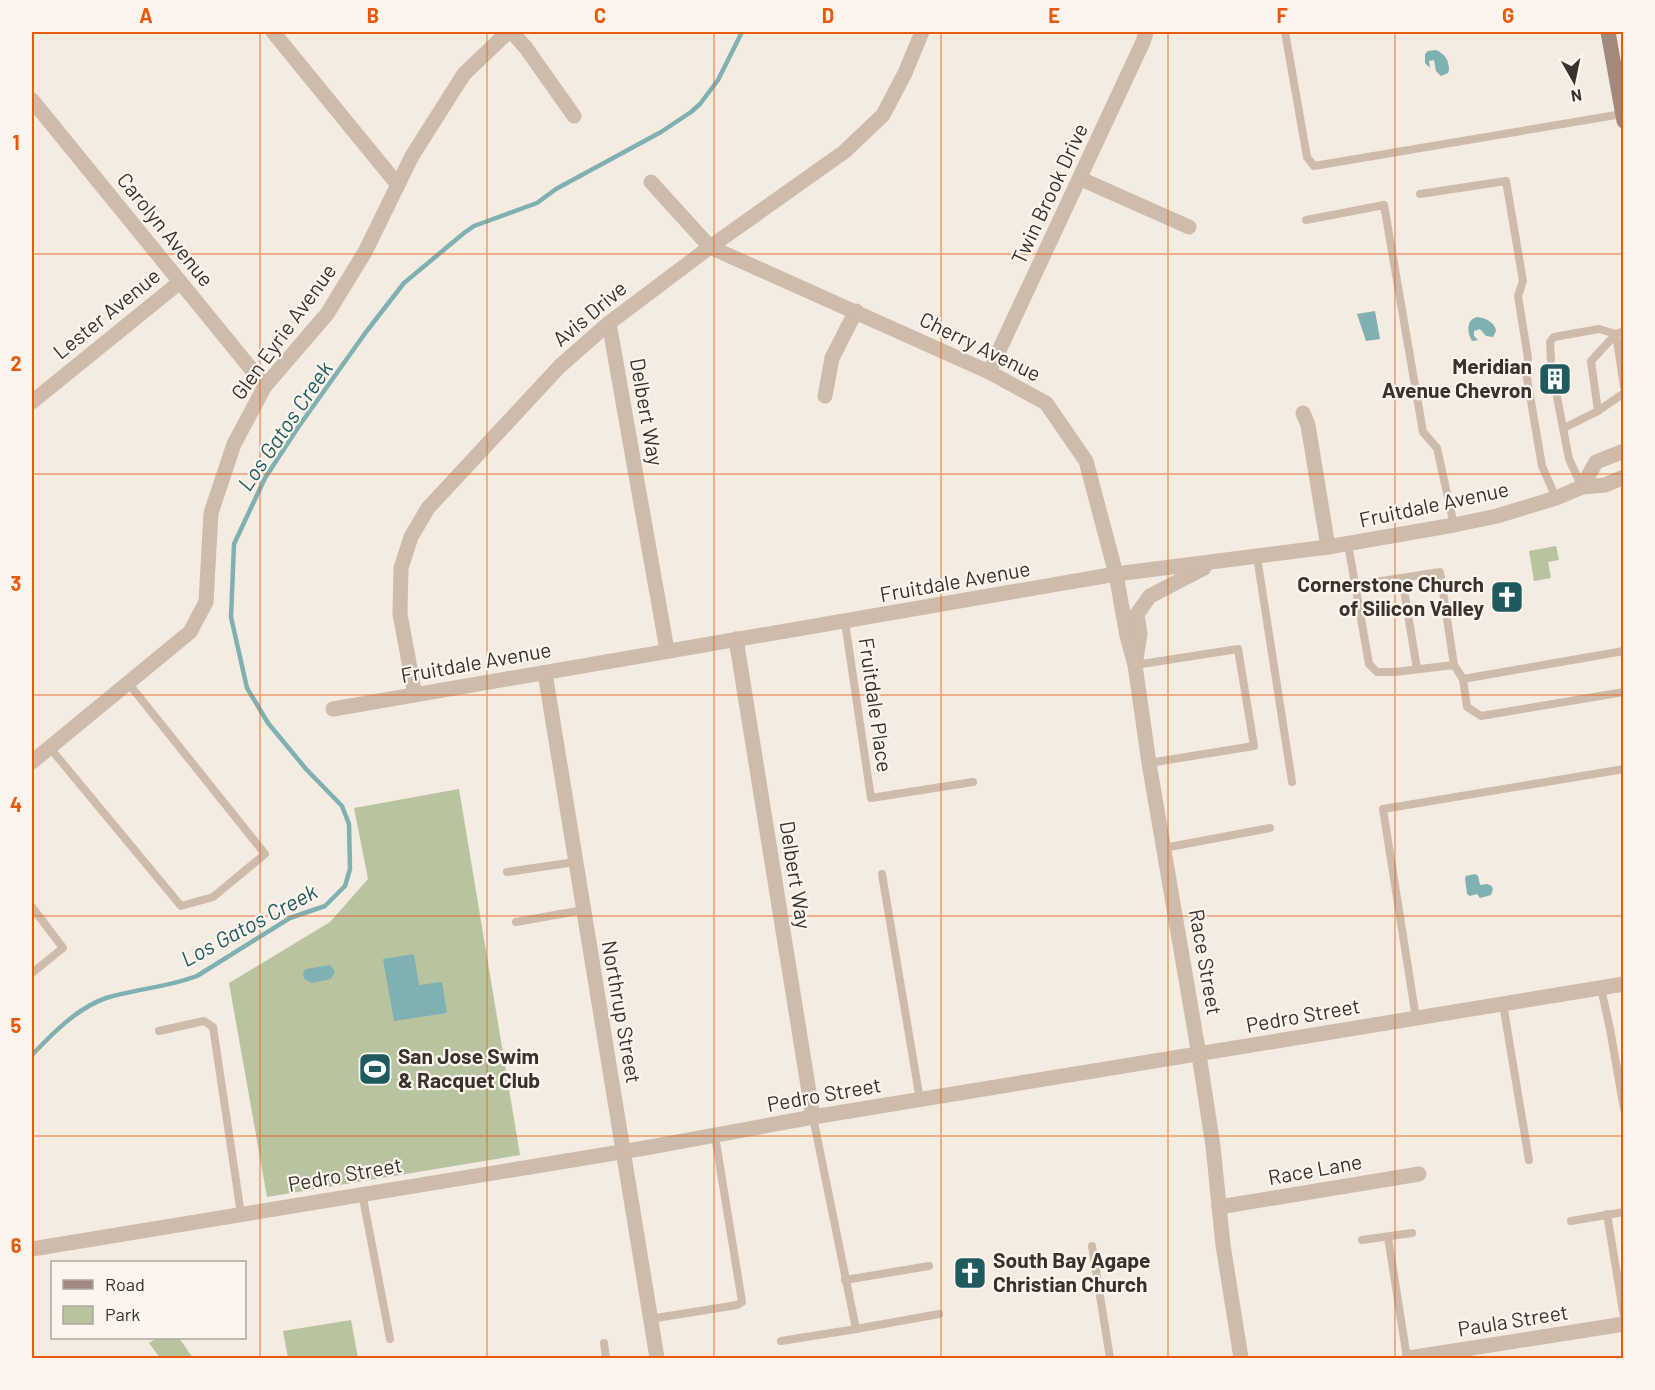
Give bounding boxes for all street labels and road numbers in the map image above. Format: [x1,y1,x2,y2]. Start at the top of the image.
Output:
street label: Twin Brook Drive [1005,119,1092,268]
street label: Carolyn Avenue [113,167,220,291]
street label: Glen Eyrie Avenue [225,258,340,404]
street label: Lester Avenue [48,262,164,363]
street label: Avis Drive [547,275,631,351]
street label: Cherry Avenue [916,306,1045,386]
street label: Delbert Way [626,356,669,468]
street label: Fruitdale Avenue [1357,475,1511,532]
street label: Fruitdale Avenue [878,555,1032,606]
street label: Fruitdale Avenue [399,636,553,687]
street label: Fruitdale Place [855,636,898,774]
street label: Delbert Way [776,819,817,931]
street label: Race Street [1185,907,1228,1017]
street label: Northrup Street [598,938,647,1085]
street label: Pedro Street [1244,992,1362,1037]
street label: Pedro Street [765,1071,883,1116]
street label: Race Lane [1266,1148,1364,1189]
street label: Pedro Street [286,1151,404,1196]
street label: Paula Street [1456,1298,1570,1341]

